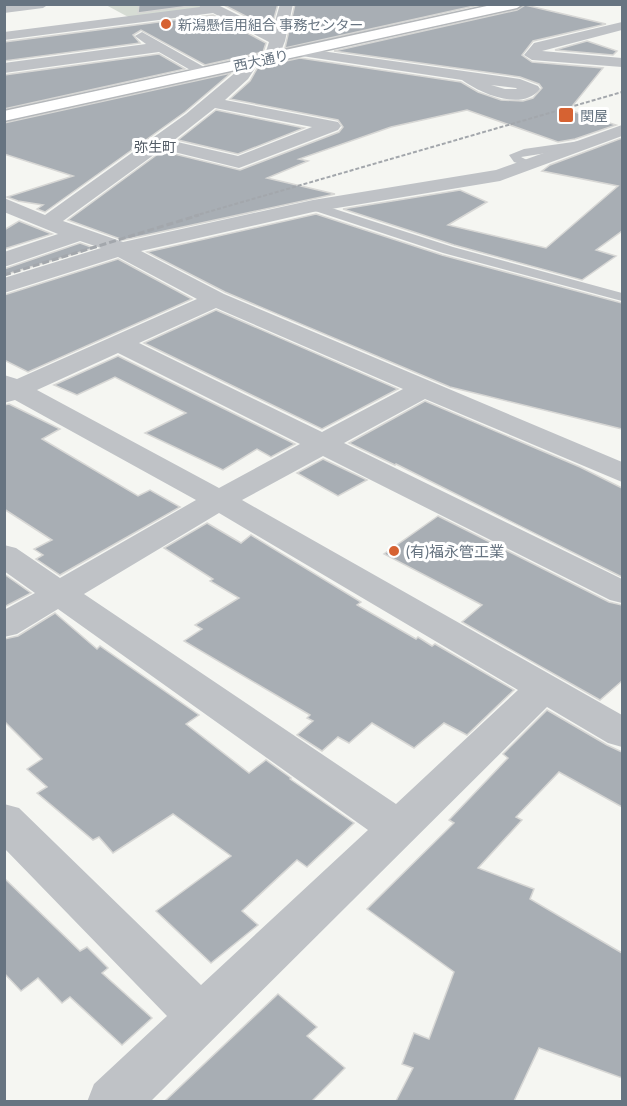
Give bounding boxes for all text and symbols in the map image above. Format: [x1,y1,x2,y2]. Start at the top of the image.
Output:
place label: 新潟懸信用組合 事務センター [178,16,364,33]
marker: 新潟懸信用組合 事務センター [159,17,173,31]
street label: 西大通り [232,46,290,74]
marker: 関屋 [557,106,575,124]
place label: 関屋 [580,107,608,124]
district label: 弥生町 [134,138,176,155]
place label: (有)福永管工業 [406,542,504,560]
marker: (有)福永管工業 [387,544,401,558]

